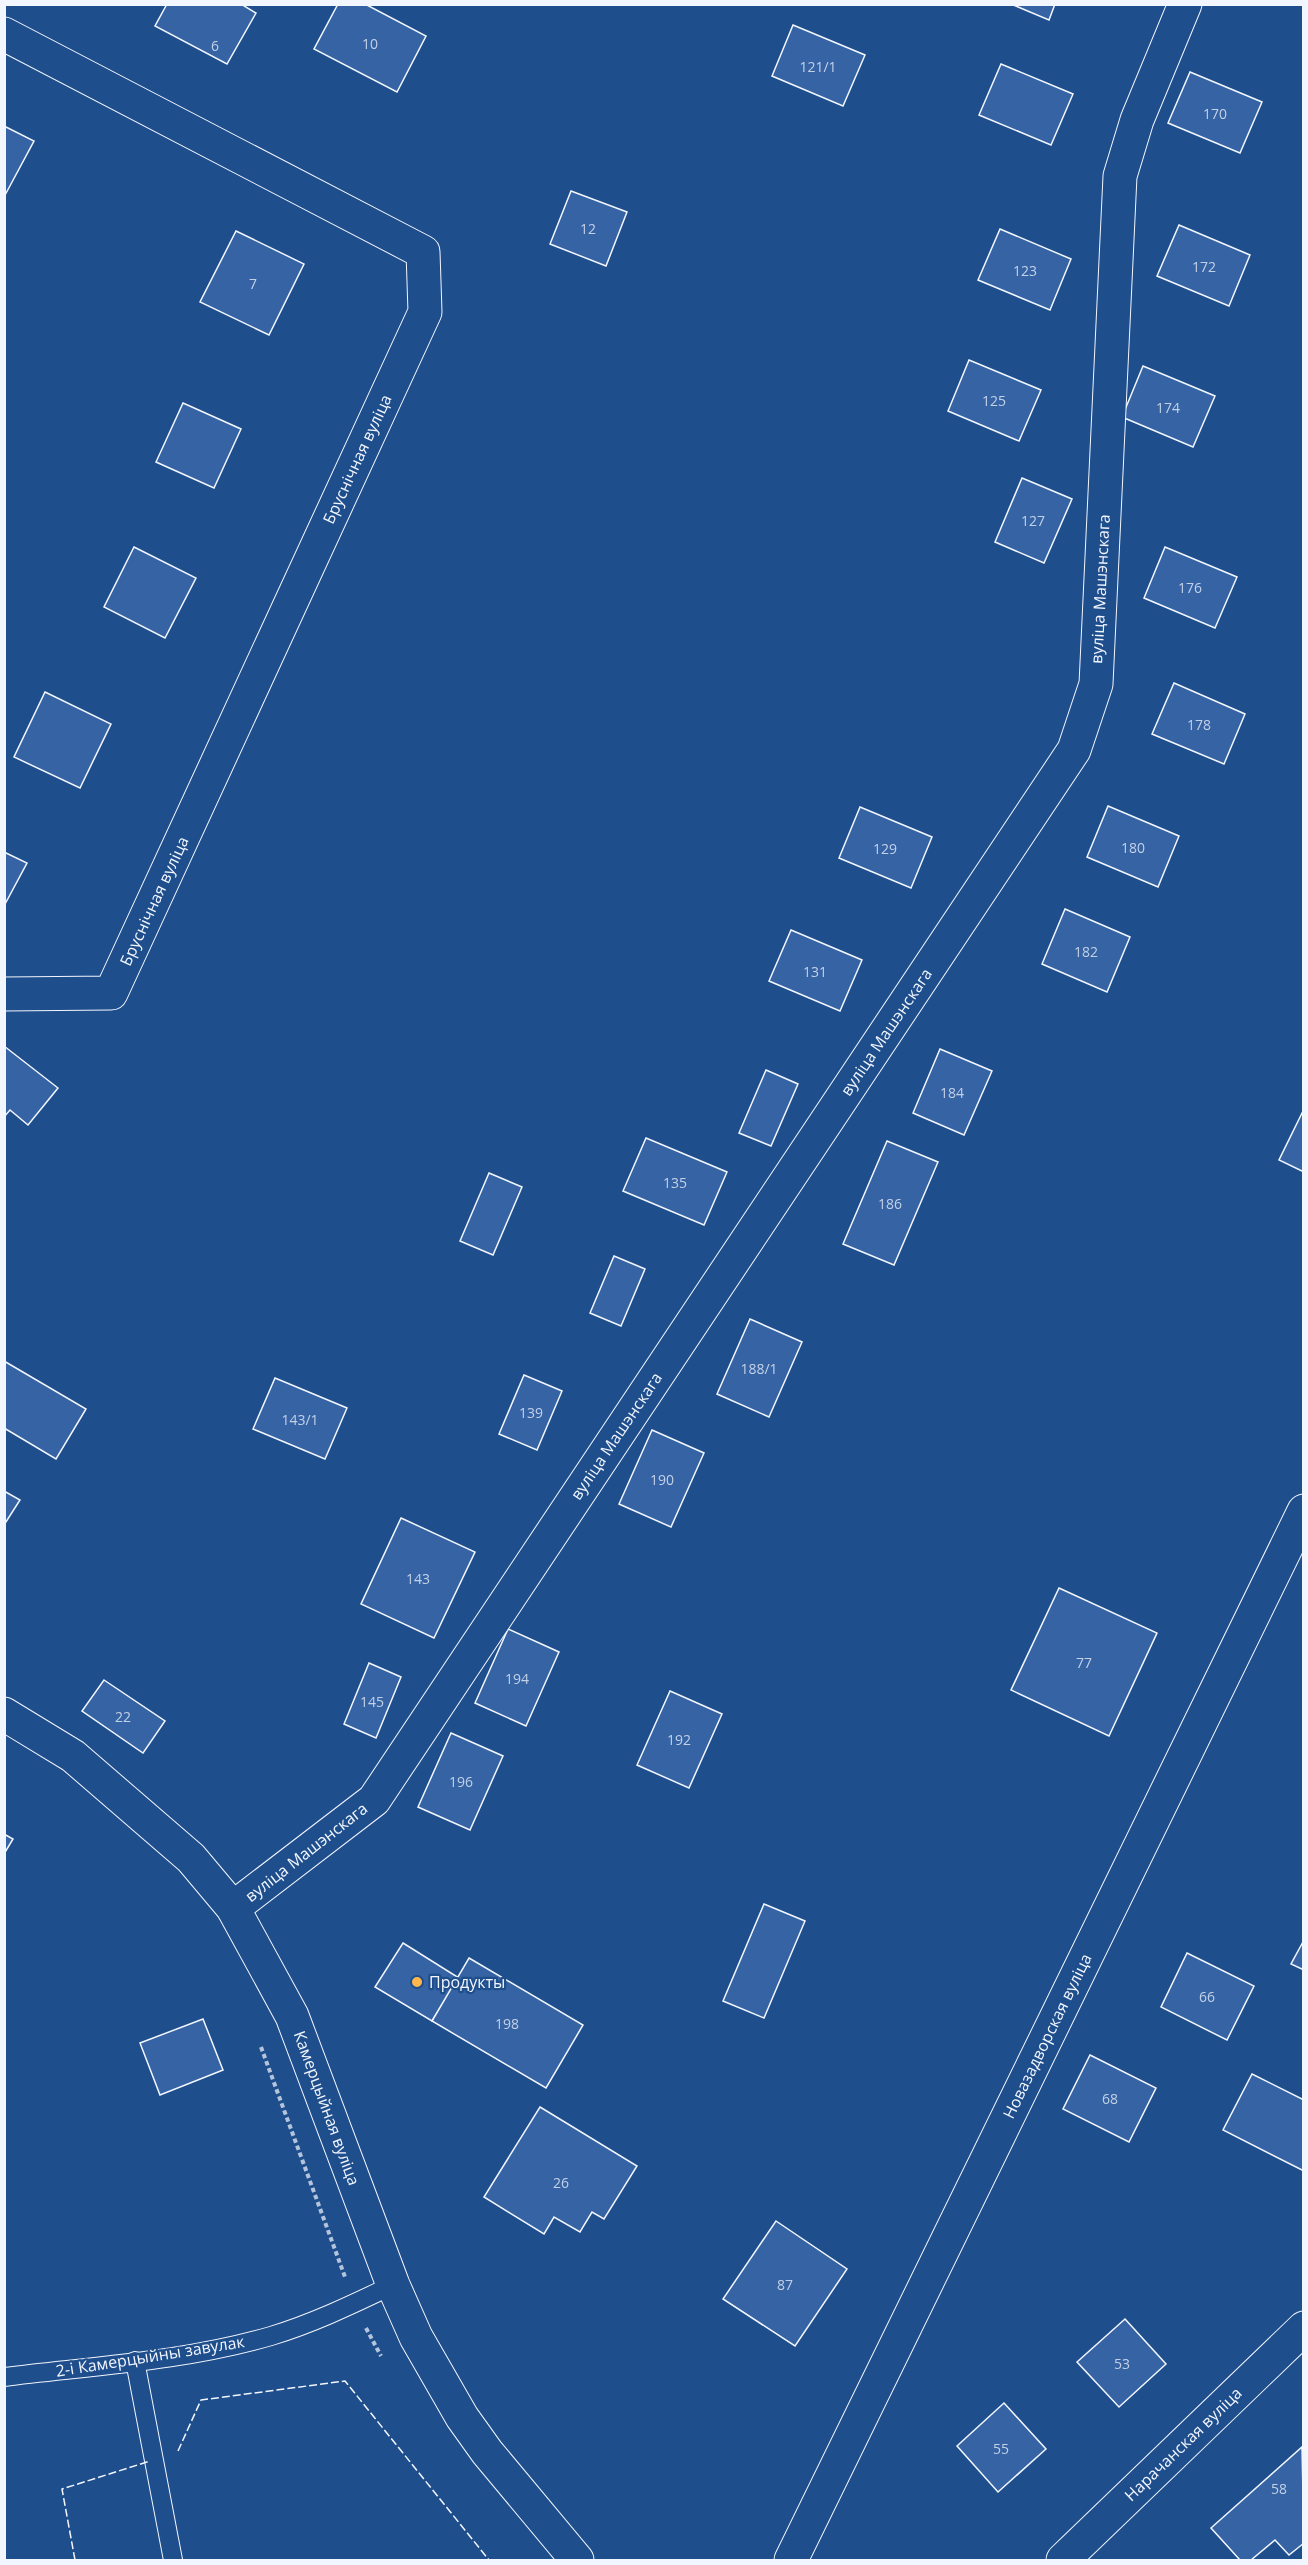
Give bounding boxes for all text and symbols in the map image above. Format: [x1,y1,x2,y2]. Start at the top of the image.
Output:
house number: 10 [362,34,378,53]
house number: 6 [211,36,219,55]
house number: 121/1 [799,57,837,76]
house number: 170 [1203,104,1227,123]
house number: 12 [580,219,596,238]
house number: 172 [1192,257,1216,276]
house number: 123 [1013,261,1037,280]
house number: 7 [249,274,257,293]
street label: Бруснічная вуліца [317,391,397,527]
house number: 125 [982,391,1006,410]
house number: 174 [1156,398,1180,417]
house number: 127 [1021,511,1045,530]
street label: вуліца Машэнскага [1085,514,1115,664]
house number: 176 [1178,578,1202,597]
house number: 178 [1187,715,1211,734]
street label: Бруснічная вуліца [114,833,194,969]
house number: 180 [1121,838,1145,857]
house number: 129 [873,839,897,858]
house number: 182 [1074,942,1098,961]
house number: 131 [803,962,827,981]
street label: вуліца Машэнскага [835,964,937,1100]
house number: 184 [940,1083,964,1102]
house number: 135 [663,1173,687,1192]
house number: 186 [878,1194,902,1213]
house number: 188/1 [740,1359,778,1378]
street label: вуліца Машэнскага [565,1368,667,1504]
house number: 139 [519,1403,543,1422]
house number: 143/1 [281,1410,319,1429]
house number: 190 [650,1470,674,1489]
house number: 143 [406,1569,430,1588]
house number: 77 [1076,1653,1092,1672]
house number: 194 [505,1669,529,1688]
house number: 145 [360,1692,384,1711]
house number: 22 [115,1707,131,1726]
house number: 192 [667,1730,691,1749]
house number: 196 [449,1772,473,1791]
street label: вуліца Машэнскага [240,1797,372,1907]
street label: Новазадворская вуліца [997,1950,1097,2122]
place label: Продукты [429,1971,505,1993]
marker: Продукты [410,1975,424,1989]
house number: 66 [1199,1987,1215,2006]
house number: 198 [495,2014,519,2033]
street label: Камерцыйная вуліца [289,2028,365,2188]
house number: 68 [1102,2089,1118,2108]
house number: 26 [553,2173,569,2192]
house number: 87 [777,2275,793,2294]
street label: 2-і Камерцыйны завулак [54,2330,247,2382]
house number: 53 [1114,2354,1130,2373]
street label: Нарачанская вуліца [1120,2382,1246,2506]
house number: 55 [993,2439,1009,2458]
house number: 58 [1271,2479,1287,2498]

